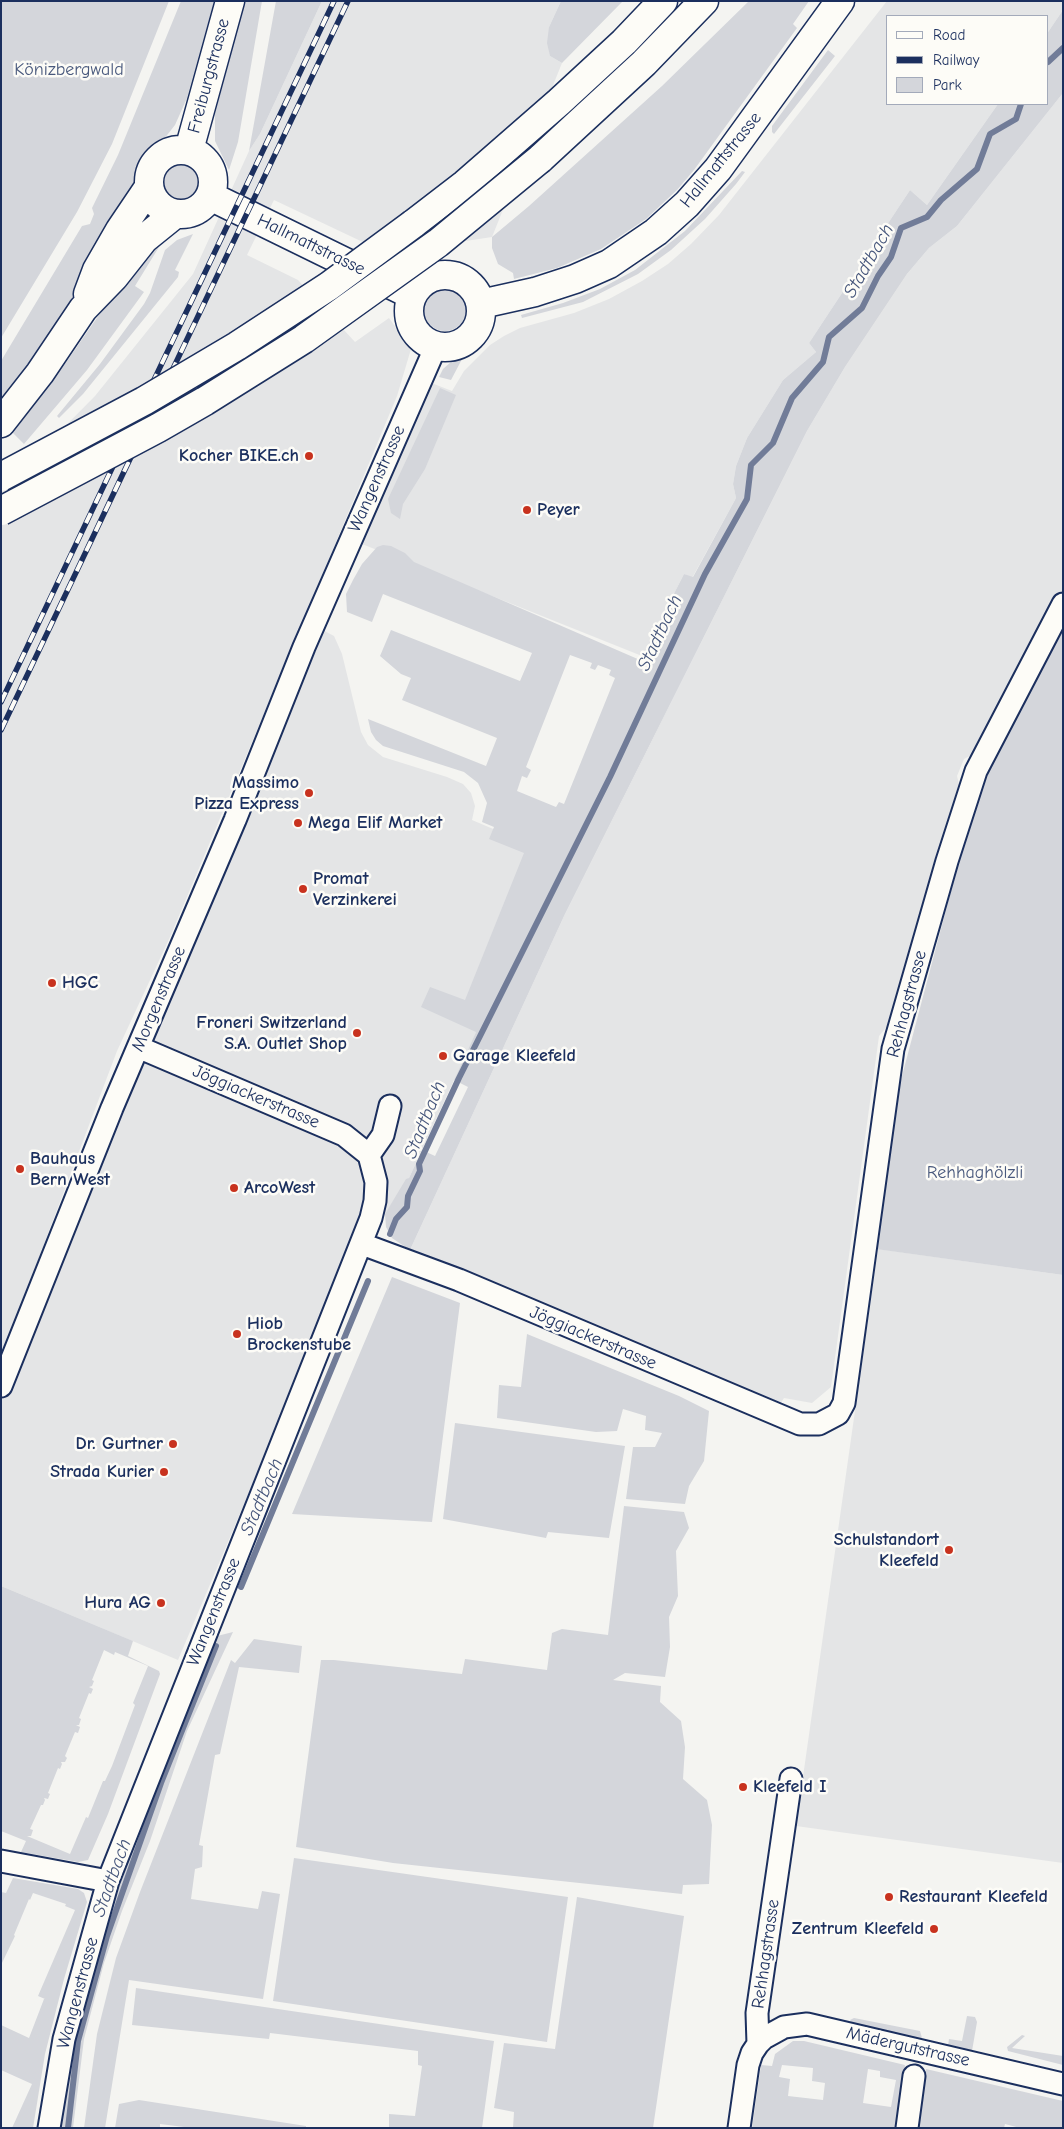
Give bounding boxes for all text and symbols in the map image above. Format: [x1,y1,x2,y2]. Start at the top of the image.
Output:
legend [886,15,1049,105]
street label: Freiburgstrasse [183,16,235,136]
text: Road [933,26,965,44]
text: Railway [933,51,979,69]
park label: Könizbergwald [14,59,124,81]
text: Park [933,76,962,94]
street label: Hallmattstrasse [676,108,766,212]
street label: Hallmattstrasse [254,210,368,280]
water label: Stadtbach [839,220,899,302]
street label: Wangenstrasse [344,422,410,536]
place label: Kocher BIKE.ch [179,445,299,467]
marker: Kocher BIKE.ch [303,450,315,462]
place label: Peyer [537,499,580,521]
marker: Peyer [521,504,533,516]
water label: Stadtbach [632,591,688,675]
place label: Massimo Pizza Express [194,772,299,814]
marker: Massimo Pizza Express [303,787,315,799]
place label: Mega Elif Market [308,812,442,834]
marker: Mega Elif Market [292,817,304,829]
place label: Promat Verzinkerei [313,868,397,911]
marker: Promat Verzinkerei [297,883,309,895]
street label: Morgenstrasse [127,943,191,1055]
street label: Rehhagstrasse [882,948,932,1060]
place label: HGC [62,972,98,994]
marker: HGC [46,977,58,989]
place label: Froneri Switzerland S.A. Outlet Shop [196,1012,347,1054]
marker: Froneri Switzerland S.A. Outlet Shop [351,1027,363,1039]
place label: Garage Kleefeld [453,1045,576,1067]
marker: Garage Kleefeld [437,1050,449,1062]
street label: Jöggiackerstrasse [189,1060,323,1134]
water label: Stadtbach [399,1078,451,1162]
place label: Bauhaus Bern West [30,1148,110,1190]
park label: Rehhaghölzli [927,1162,1023,1184]
marker: Bauhaus Bern West [14,1163,26,1175]
place label: ArcoWest [244,1177,315,1199]
marker: ArcoWest [228,1182,240,1194]
street label: Jöggiackerstrasse [526,1301,660,1375]
place label: Hiob Brockenstube [247,1313,351,1356]
marker: Hiob Brockenstube [231,1328,243,1340]
place label: Dr. Gurtner [76,1433,163,1455]
marker: Dr. Gurtner [167,1438,179,1450]
water label: Stadtbach [236,1455,288,1539]
place label: Strada Kurier [50,1461,154,1483]
marker: Strada Kurier [158,1466,170,1478]
place label: Schulstandort Kleefeld [834,1529,939,1572]
marker: Schulstandort Kleefeld [943,1544,955,1556]
street label: Wangenstrasse [182,1555,246,1669]
place label: Hura AG [84,1592,151,1614]
marker: Hura AG [155,1597,167,1609]
place label: Kleefeld I [753,1776,827,1798]
marker: Kleefeld I [737,1781,749,1793]
water label: Stadtbach [87,1836,137,1920]
place label: Restaurant Kleefeld [899,1886,1048,1908]
marker: Restaurant Kleefeld [883,1891,895,1903]
street label: Rehhagstrasse [748,1898,784,2010]
place label: Zentrum Kleefeld [792,1918,924,1940]
marker: Zentrum Kleefeld [928,1923,940,1935]
street label: Wangenstrasse [53,1935,103,2051]
street label: Mädergutstrasse [844,2022,972,2072]

